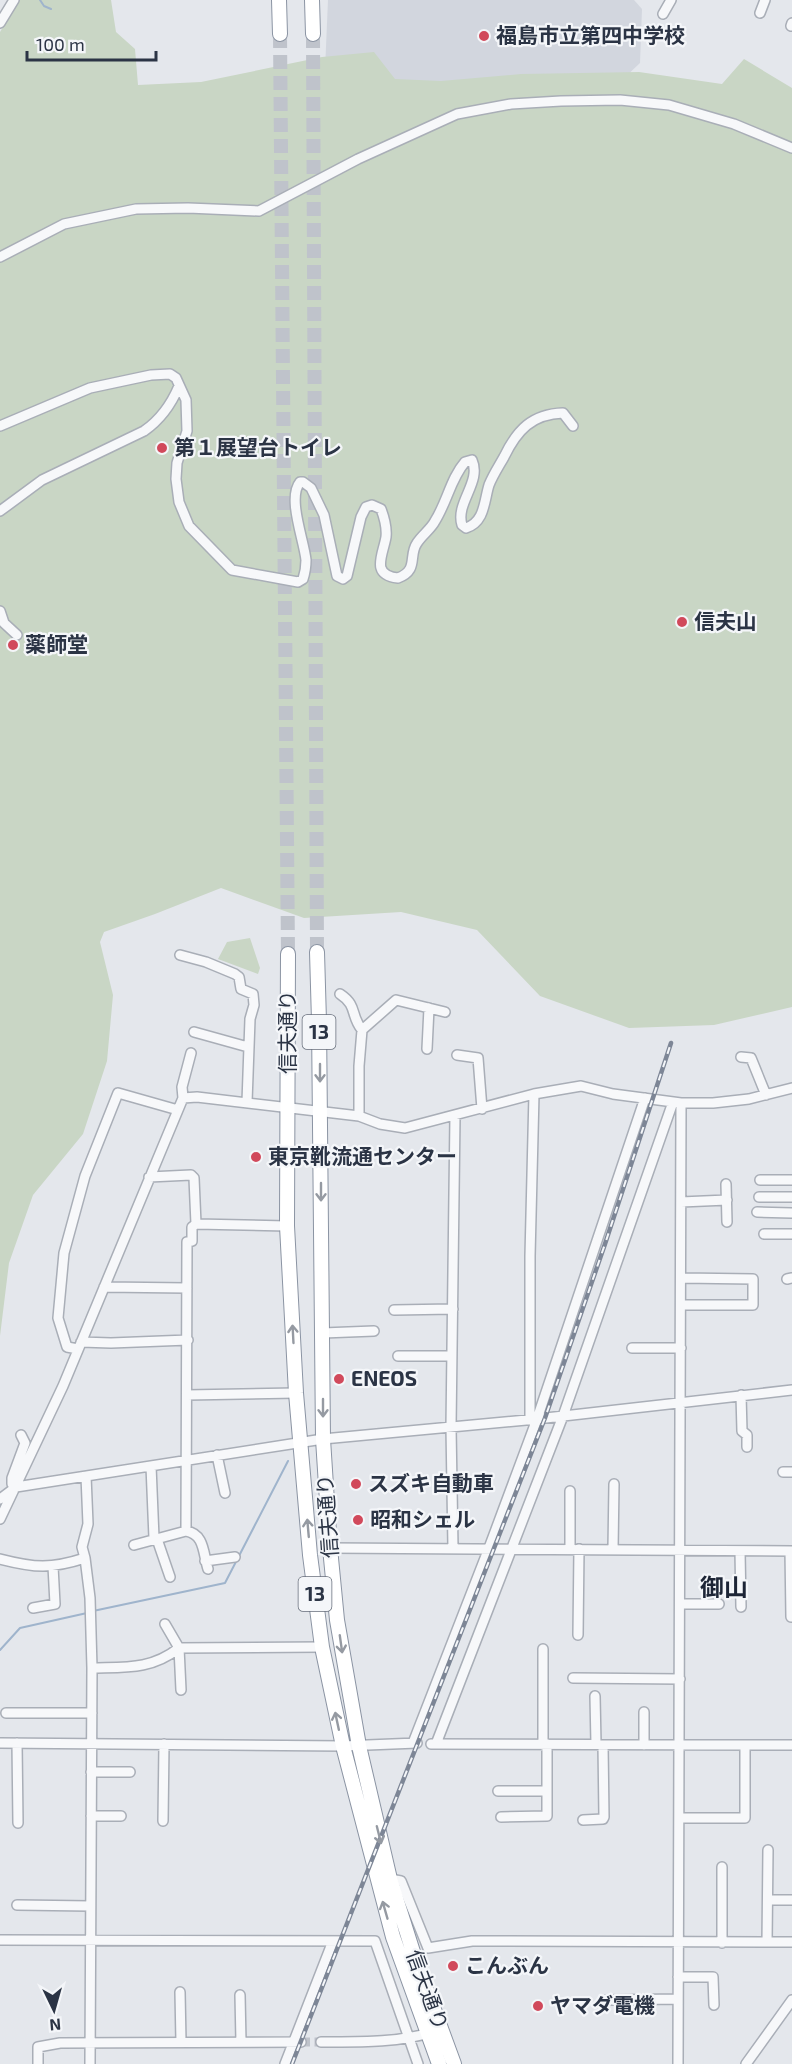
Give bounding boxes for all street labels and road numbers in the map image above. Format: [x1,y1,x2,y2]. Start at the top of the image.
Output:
street label: 信夫通り [274,990,299,1074]
road number: 13 [302,1015,336,1049]
street label: 信夫通り [311,1473,342,1559]
road number: 13 [298,1577,332,1611]
street label: 信夫通り [402,1946,455,2033]

